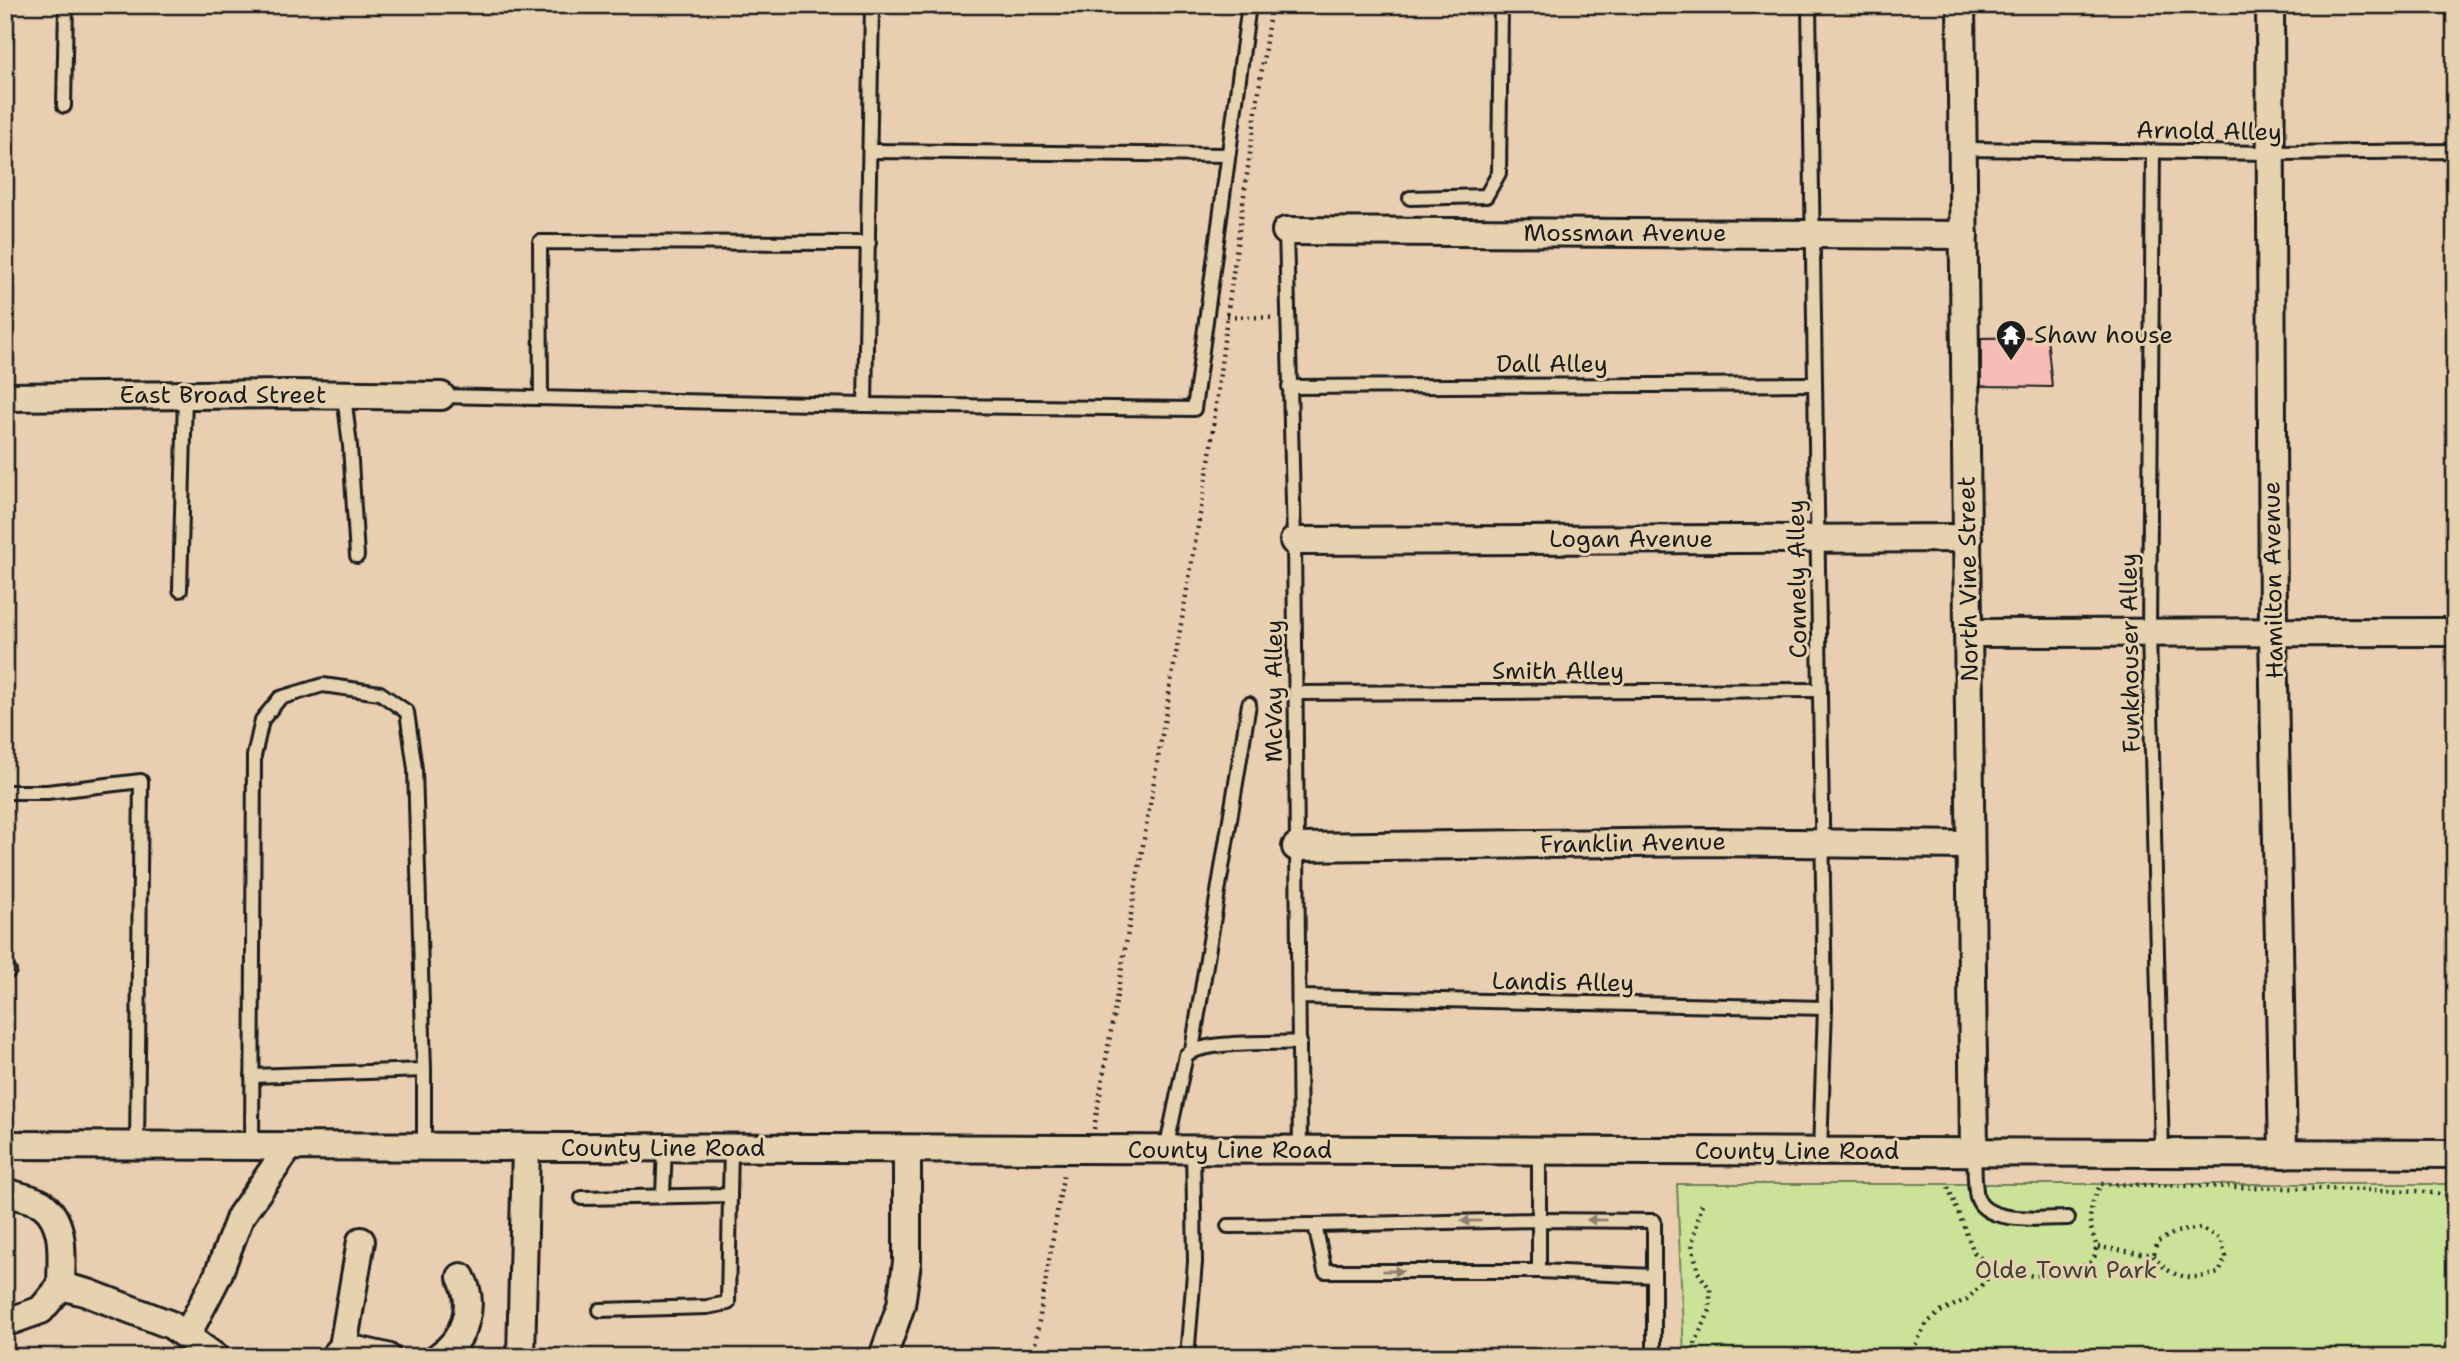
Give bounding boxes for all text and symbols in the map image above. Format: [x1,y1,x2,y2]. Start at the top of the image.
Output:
street label: Arnold Alley [2136,114,2282,148]
street label: Mossman Avenue [1524,217,1726,249]
temple icon: Shaw house [1994,318,2028,362]
place label: Shaw house [2034,319,2173,351]
street label: Dall Alley [1496,348,1608,380]
street label: East Broad Street [120,379,326,411]
street label: North Vine Street [1950,476,1986,682]
street label: Hamilton Avenue [2255,481,2291,679]
street label: Connely Alley [1780,499,1814,659]
street label: Logan Avenue [1549,523,1713,555]
street label: Funkhouser Alley [2112,553,2148,753]
street label: McVay Alley [1258,620,1290,762]
street label: Smith Alley [1492,655,1624,687]
street label: Franklin Avenue [1540,825,1726,861]
street label: Landis Alley [1491,965,1635,999]
street label: County Line Road [561,1132,765,1164]
street label: County Line Road [1128,1134,1332,1166]
street label: County Line Road [1695,1135,1899,1167]
one-way arrow [1585,1215,1607,1226]
one-way arrow [1460,1216,1482,1227]
park label: Olde Town Park [1975,1254,2157,1286]
one-way arrow [1382,1265,1404,1277]

